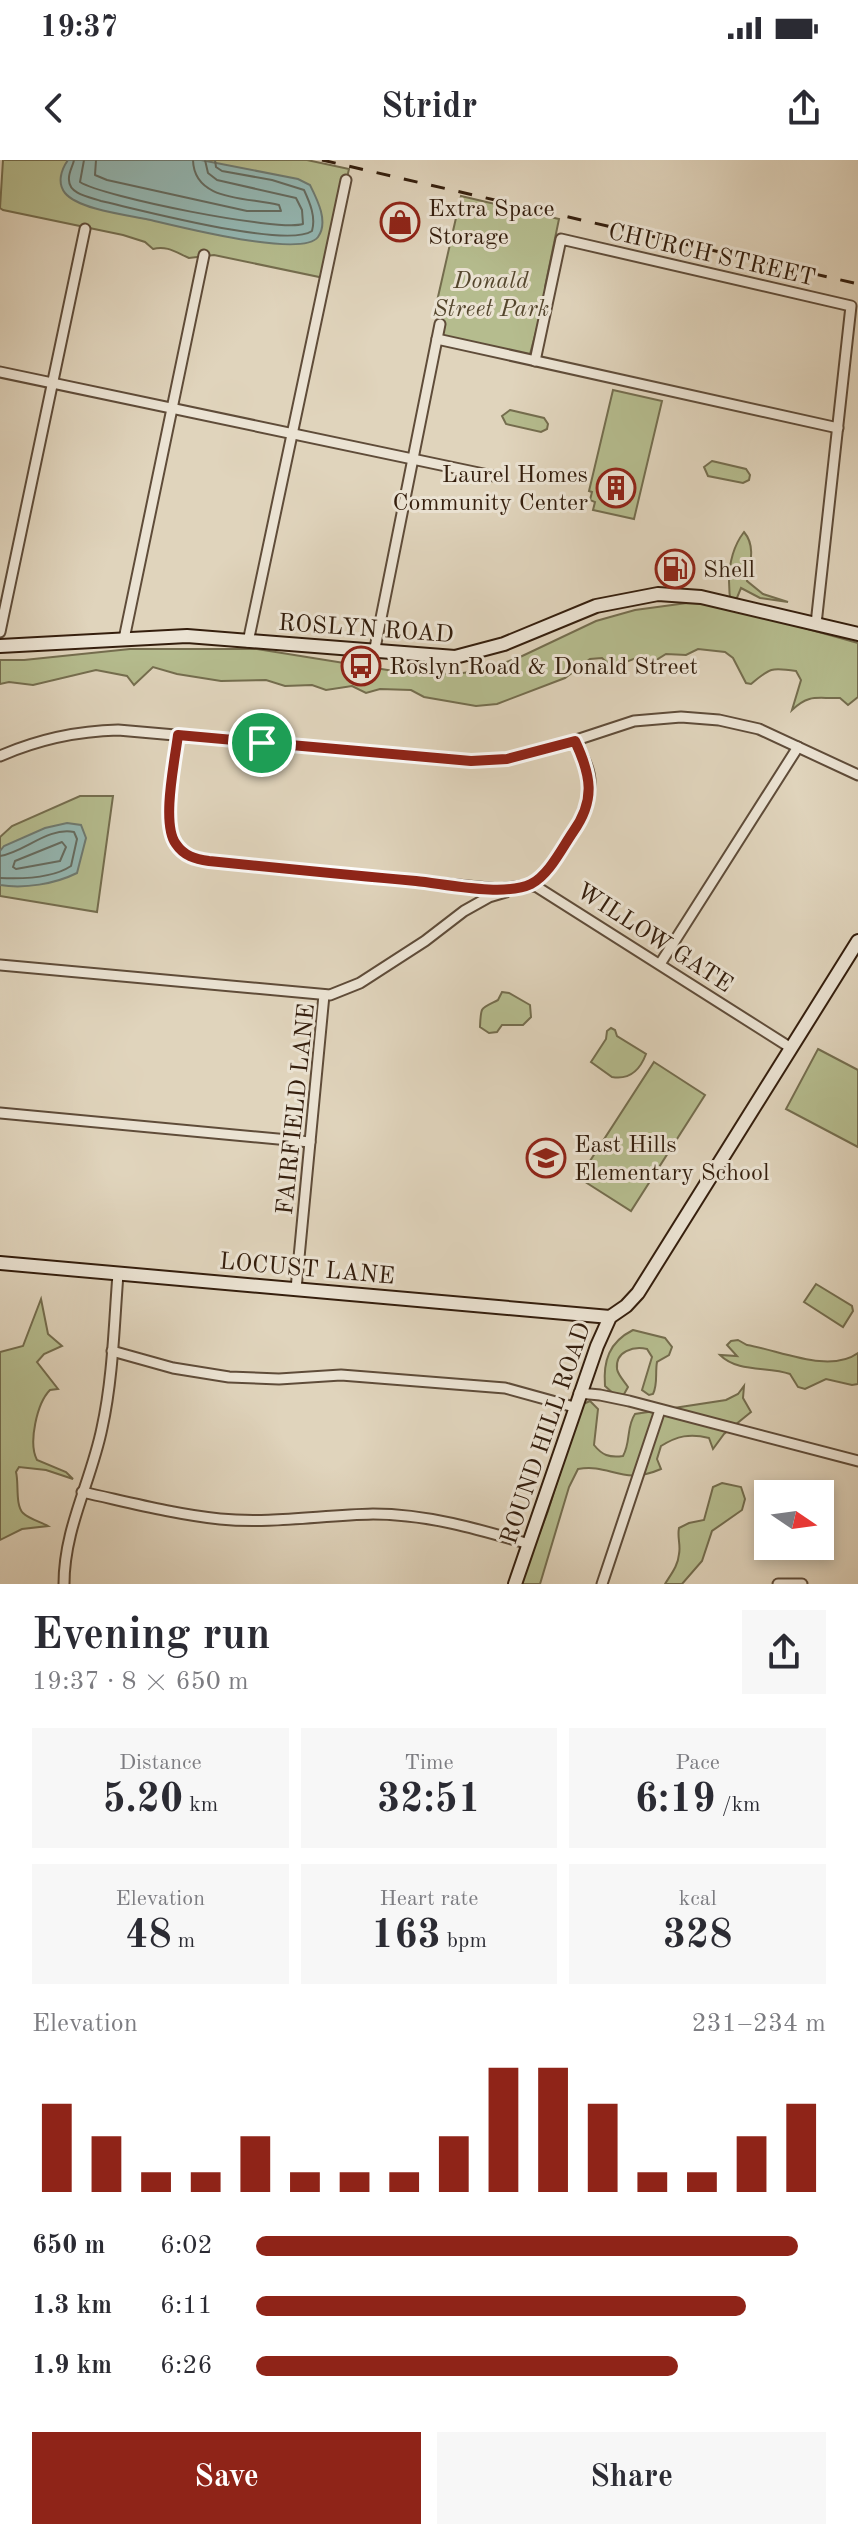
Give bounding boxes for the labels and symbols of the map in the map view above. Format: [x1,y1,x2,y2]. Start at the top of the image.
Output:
place label: Extra Space Storage [428,198,555,250]
shop icon: Extra Space Storage [379,201,421,243]
street label: CHURCH STREET [606,220,818,291]
park label: Donald Street Park [433,270,549,322]
place label: Laurel Homes Community Center [392,464,588,516]
building icon: Laurel Homes Community Center [595,467,637,509]
fuel station icon: Shell [654,548,696,590]
place label: Shell [703,559,755,583]
street label: ROSLYN ROAD [277,612,454,648]
bus stop icon: Roslyn Road & Donald Street [340,645,382,687]
place label: Roslyn Road & Donald Street [389,656,698,680]
pin [228,709,296,777]
street label: WILLOW GATE [572,879,736,998]
street label: FAIRFIELD LANE [274,1002,320,1216]
place label: East Hills Elementary School [574,1134,769,1186]
school or university icon: East Hills Elementary School [525,1137,567,1179]
street label: LOCUST LANE [218,1250,395,1290]
street label: ROUND HILL ROAD [498,1320,596,1548]
north arrow [754,1480,834,1560]

